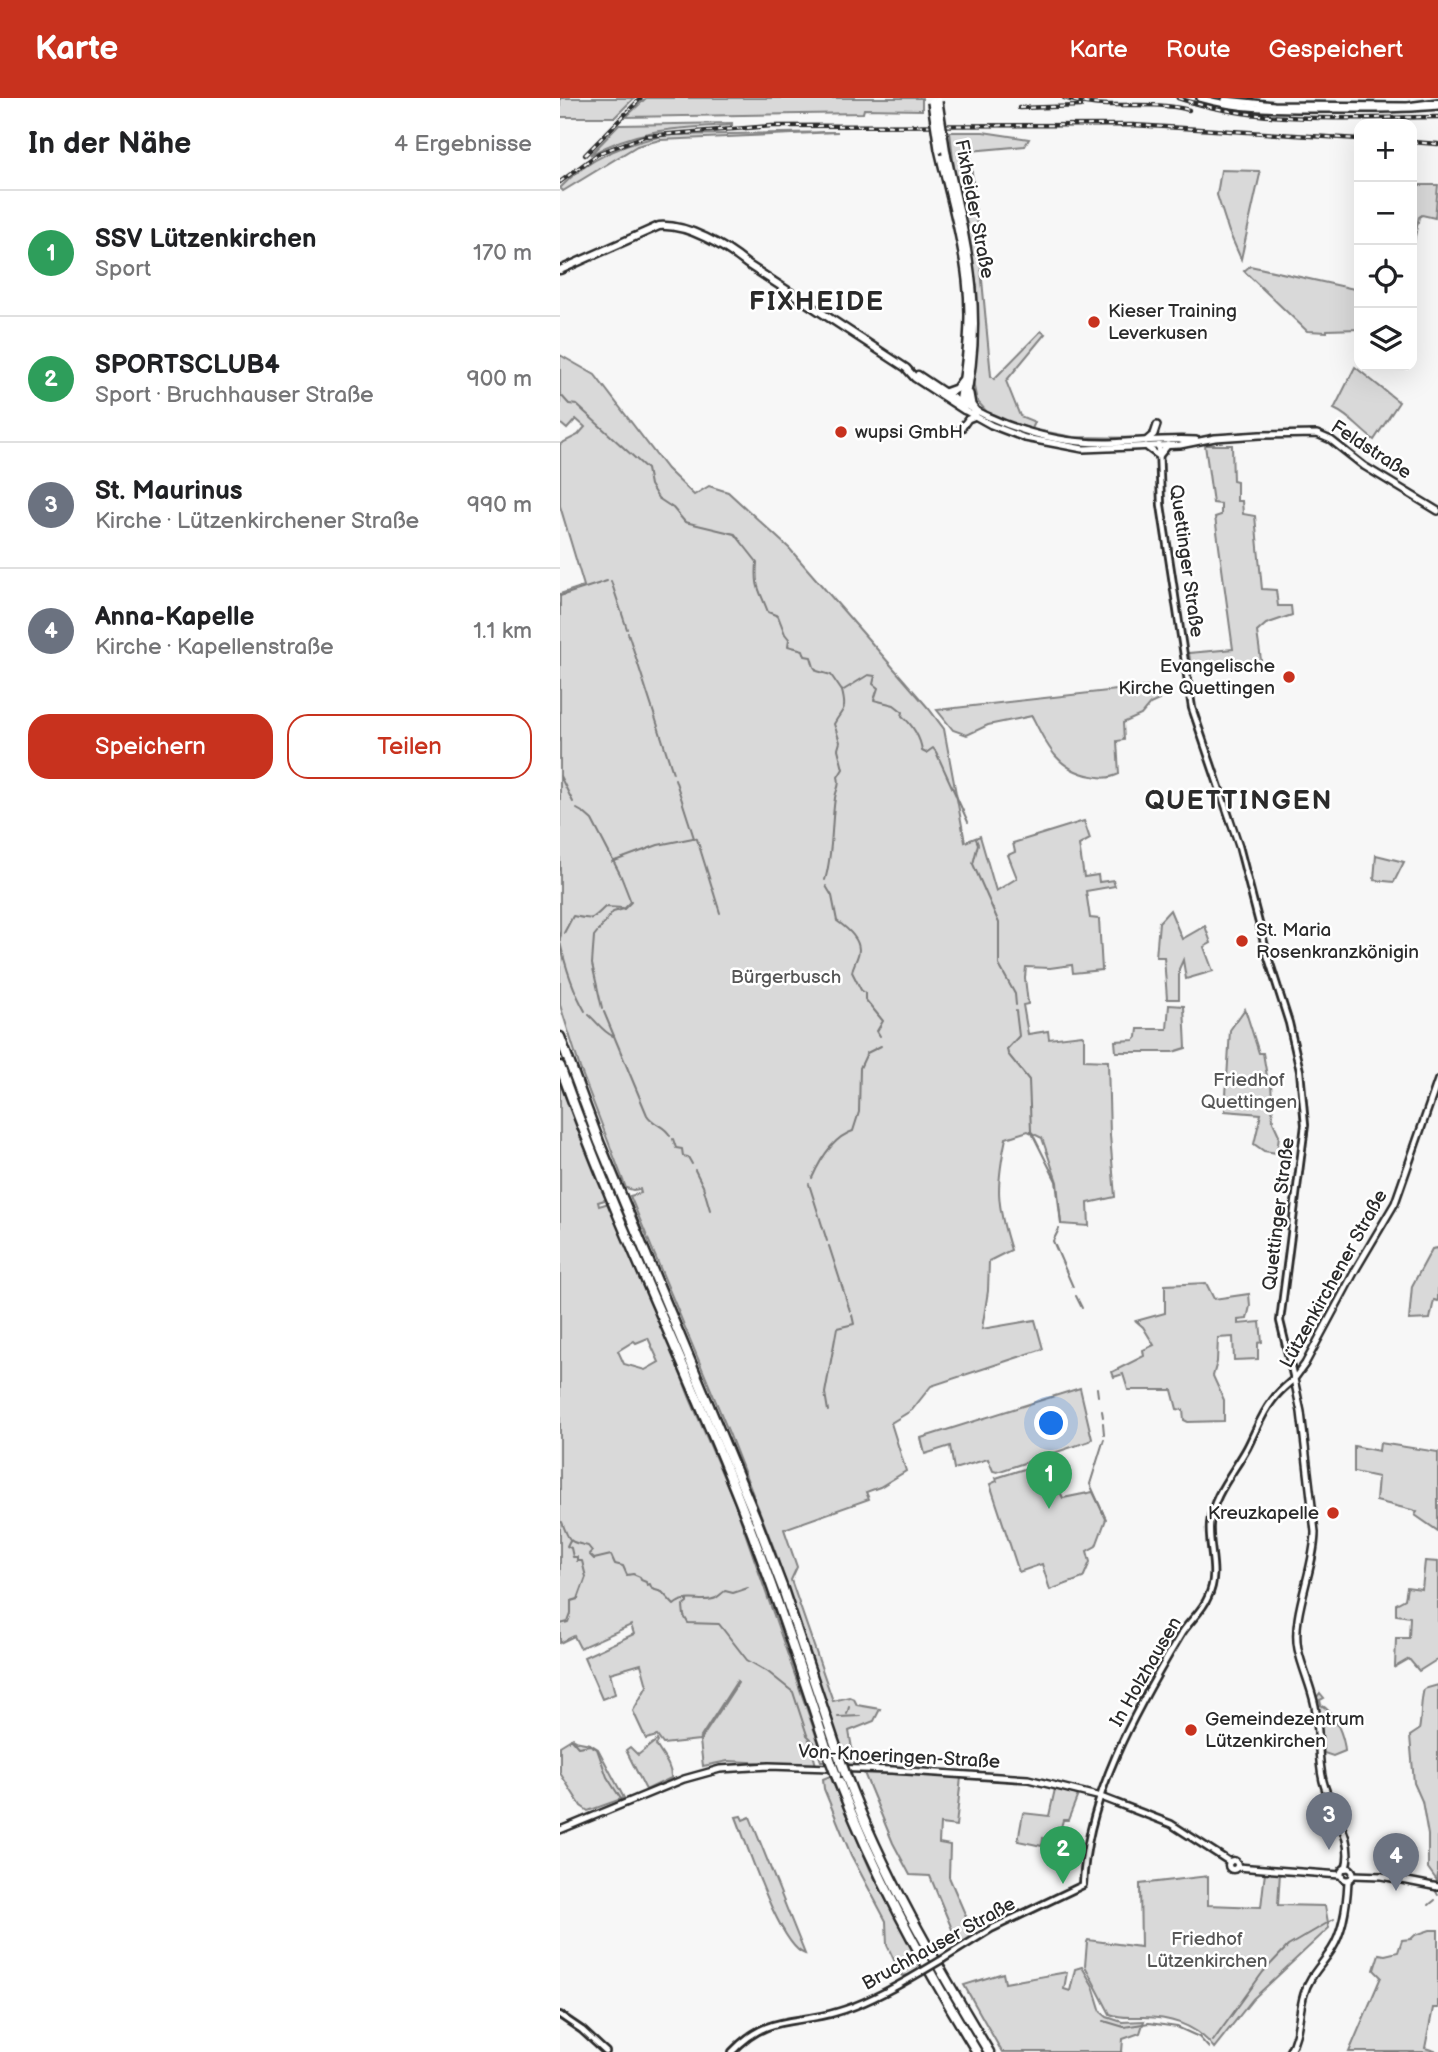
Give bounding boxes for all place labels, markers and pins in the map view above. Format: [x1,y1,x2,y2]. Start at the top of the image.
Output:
place label: Kieser Training Leverkusen [1108,300,1237,345]
marker: Kieser Training Leverkusen [1086,314,1102,330]
place label: wupsi GmbH [855,421,963,444]
marker: wupsi GmbH [833,424,849,440]
place label: Evangelische Kirche Quettingen [1118,655,1275,700]
marker: Evangelische Kirche Quettingen [1281,669,1297,685]
place label: St. Maria Rosenkranzkönigin [1256,919,1419,964]
marker: St. Maria Rosenkranzkönigin [1234,933,1250,949]
pin: 1 [1026,1451,1072,1509]
place label: Kreuzkapelle [1208,1502,1319,1525]
marker: Kreuzkapelle [1325,1505,1341,1521]
place label: Gemeindezentrum Lützenkirchen [1205,1708,1365,1753]
marker: Gemeindezentrum Lützenkirchen [1183,1722,1199,1738]
pin: 3 [1306,1792,1352,1850]
pin: 2 [1040,1826,1086,1884]
pin: 4 [1373,1833,1419,1891]

